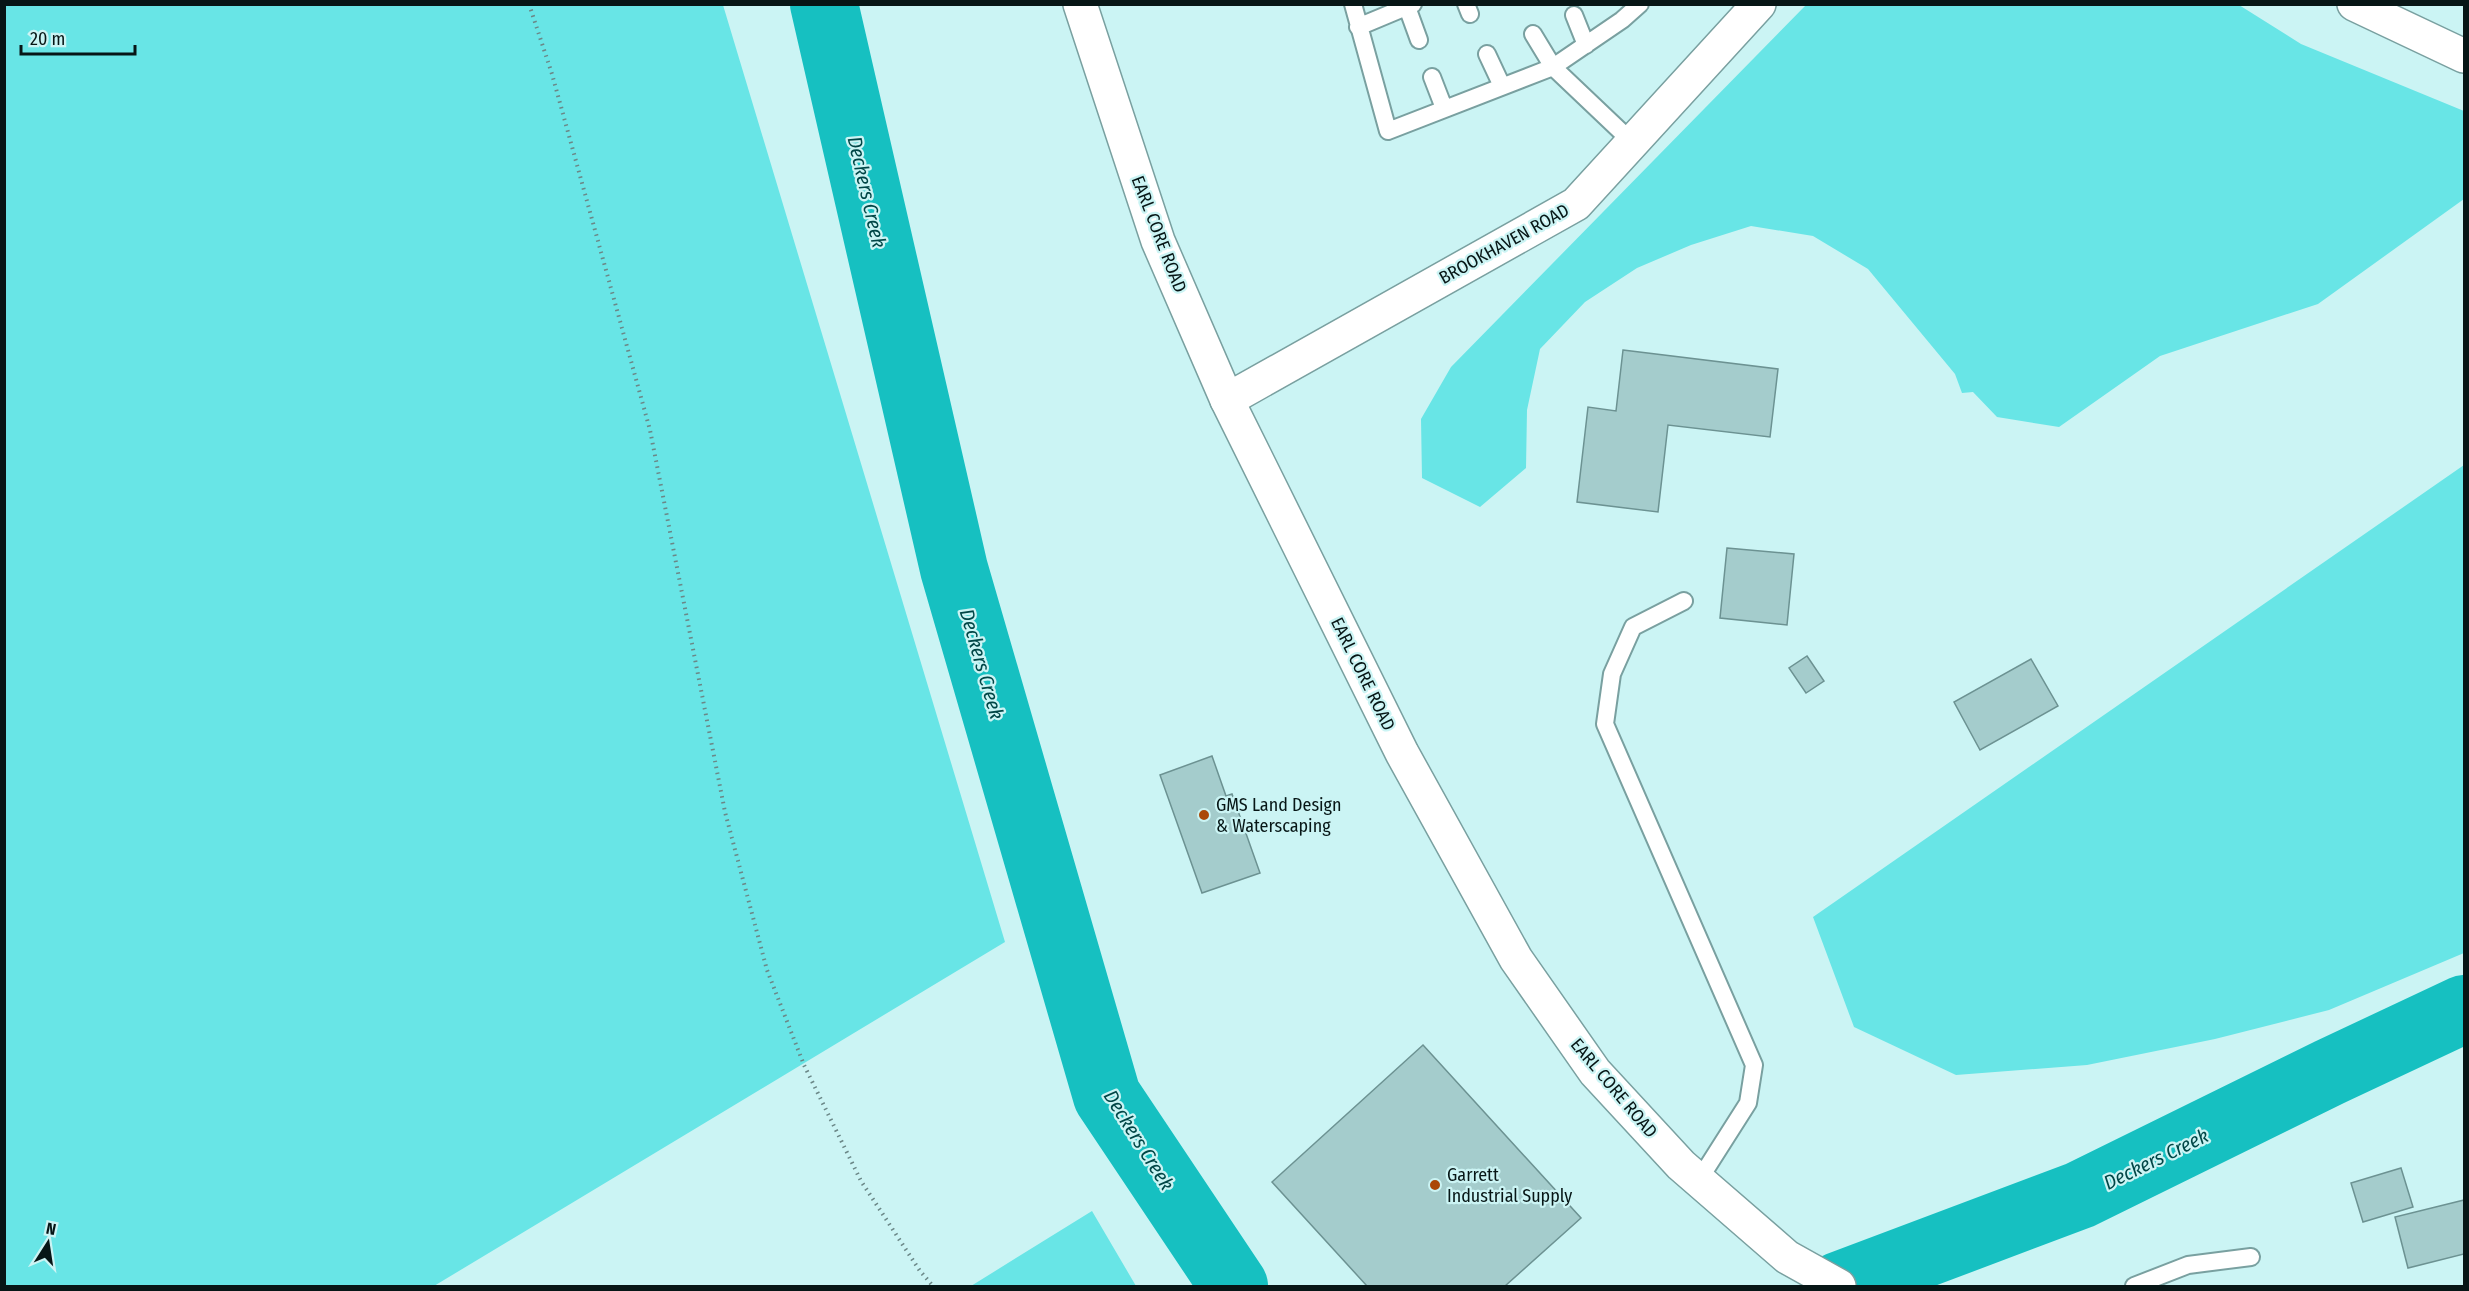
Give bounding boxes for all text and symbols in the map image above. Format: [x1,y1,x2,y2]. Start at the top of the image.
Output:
scale bar [21,18,135,56]
text: 20 m [30,28,65,50]
water label: Deckers Creek [843,134,891,250]
street label: EARL CORE ROAD [1127,173,1191,295]
street label: BROOKHAVEN ROAD [1435,199,1573,289]
water label: Deckers Creek [955,606,1009,722]
street label: EARL CORE ROAD [1326,614,1400,734]
place label: GMS Land Design & Waterscaping [1216,794,1342,837]
marker: GMS Land Design & Waterscaping [1197,808,1211,822]
street label: EARL CORE ROAD [1566,1034,1662,1142]
water label: Deckers Creek [1099,1085,1179,1195]
water label: Deckers Creek [2100,1123,2212,1195]
place label: Garrett Industrial Supply [1447,1164,1572,1207]
marker: Garrett Industrial Supply [1428,1178,1442,1192]
north arrow [18,1213,78,1273]
text: N [44,1219,58,1239]

